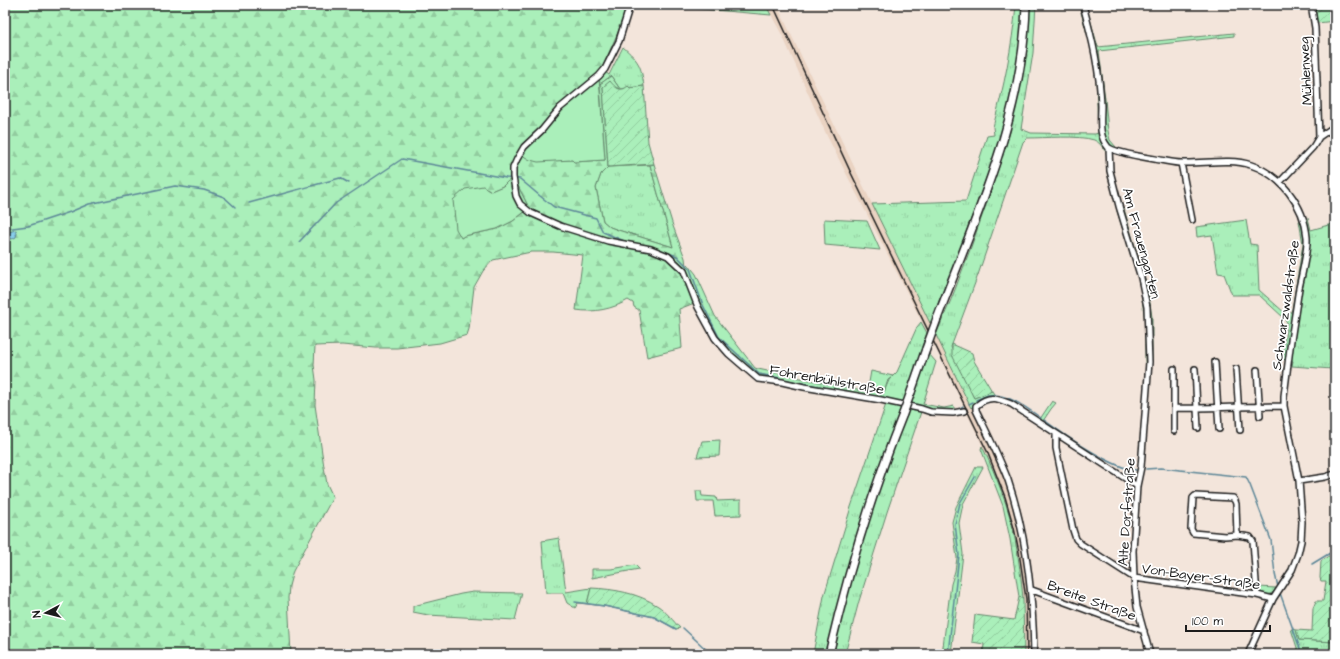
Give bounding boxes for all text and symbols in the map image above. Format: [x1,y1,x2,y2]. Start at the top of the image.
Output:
street label: Mühlenweg [1294,36,1318,106]
street label: Am Frauengarten [1117,186,1165,301]
street label: Schwarzwaldstraße [1267,239,1305,371]
street label: Fohrenbühlstraße [768,360,886,400]
street label: Alte Dorfstraße [1113,457,1141,567]
street label: Von-Bayer-Straße [1140,559,1262,595]
street label: Breite Straße [1044,576,1139,626]
north arrow [26,593,66,633]
scale bar [1186,607,1270,633]
text: N [29,610,44,618]
text: 100 m [1192,613,1223,630]

